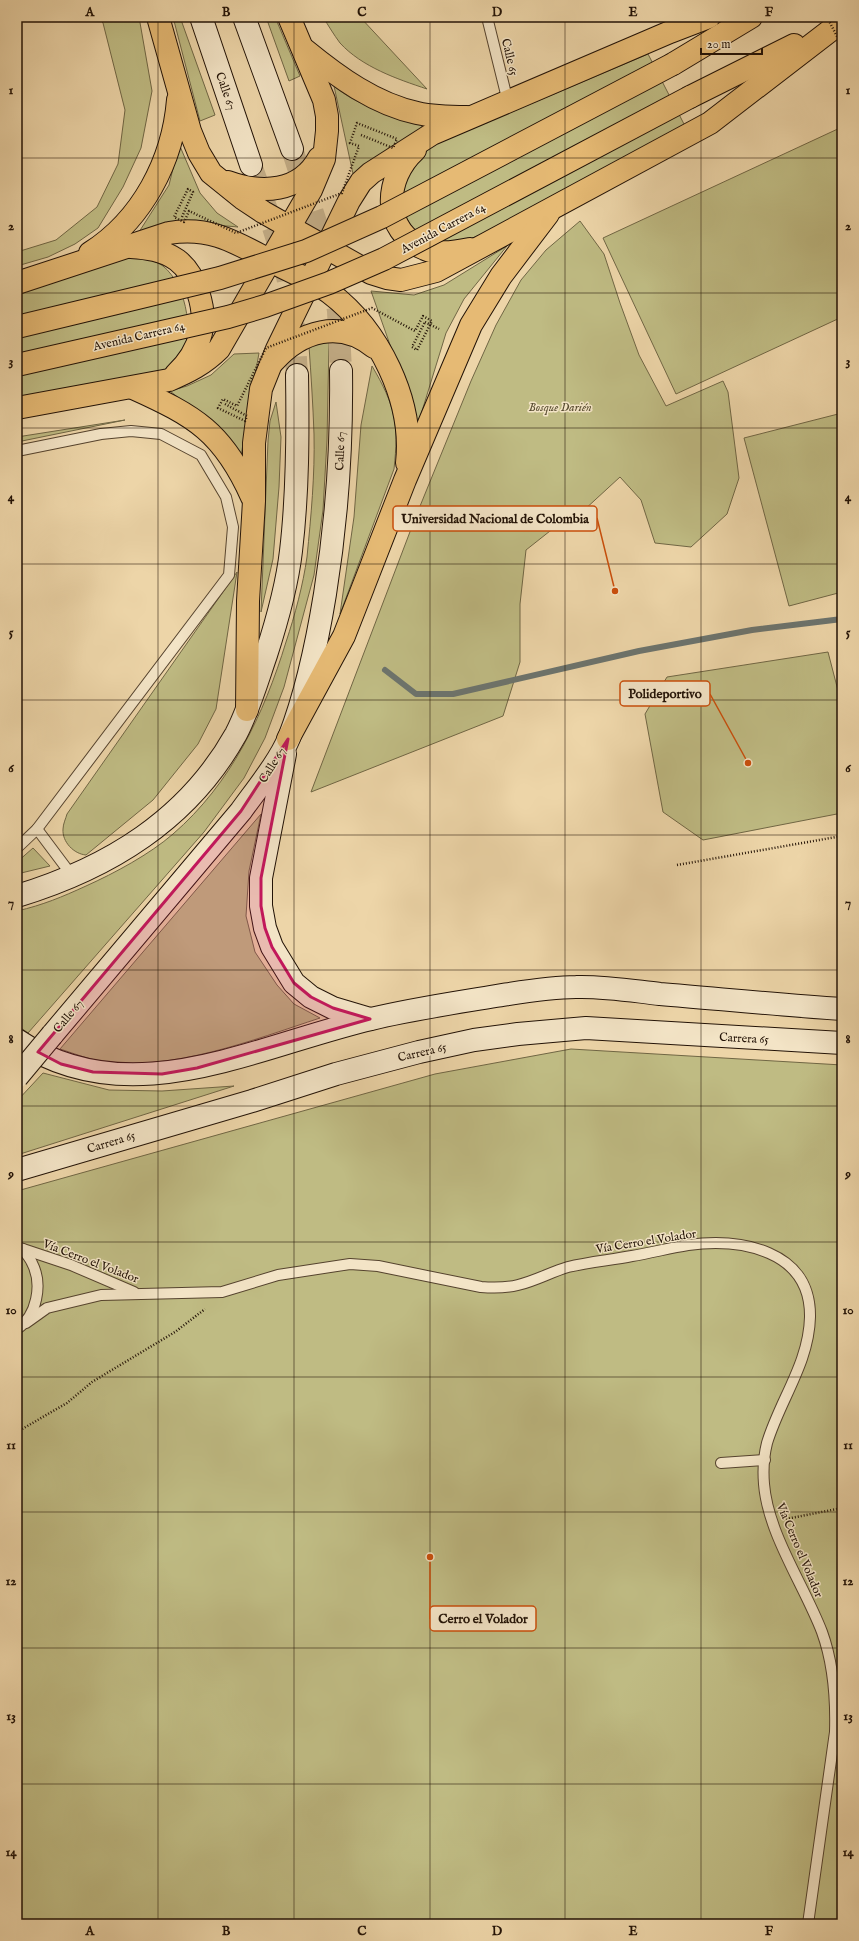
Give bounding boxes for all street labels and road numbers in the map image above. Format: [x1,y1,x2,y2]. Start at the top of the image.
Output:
street label: Calle 65 [498,37,521,78]
street label: Calle 67 [212,70,239,112]
street label: Avenida Carrera 64 [397,200,488,258]
street label: Avenida Carrera 64 [91,319,187,355]
street label: Calle 67 [332,431,349,471]
street label: Calle 67 [256,745,289,786]
street label: Calle 67 [50,997,87,1036]
street label: Carrera 65 [719,1030,770,1047]
street label: Carrera 65 [396,1039,449,1065]
street label: Carrera 65 [85,1128,138,1157]
street label: Vía Cerro el Volador [594,1226,698,1257]
street label: Vía Cerro el Volador [40,1236,141,1287]
street label: Vía Cerro el Volador [772,1500,826,1600]

